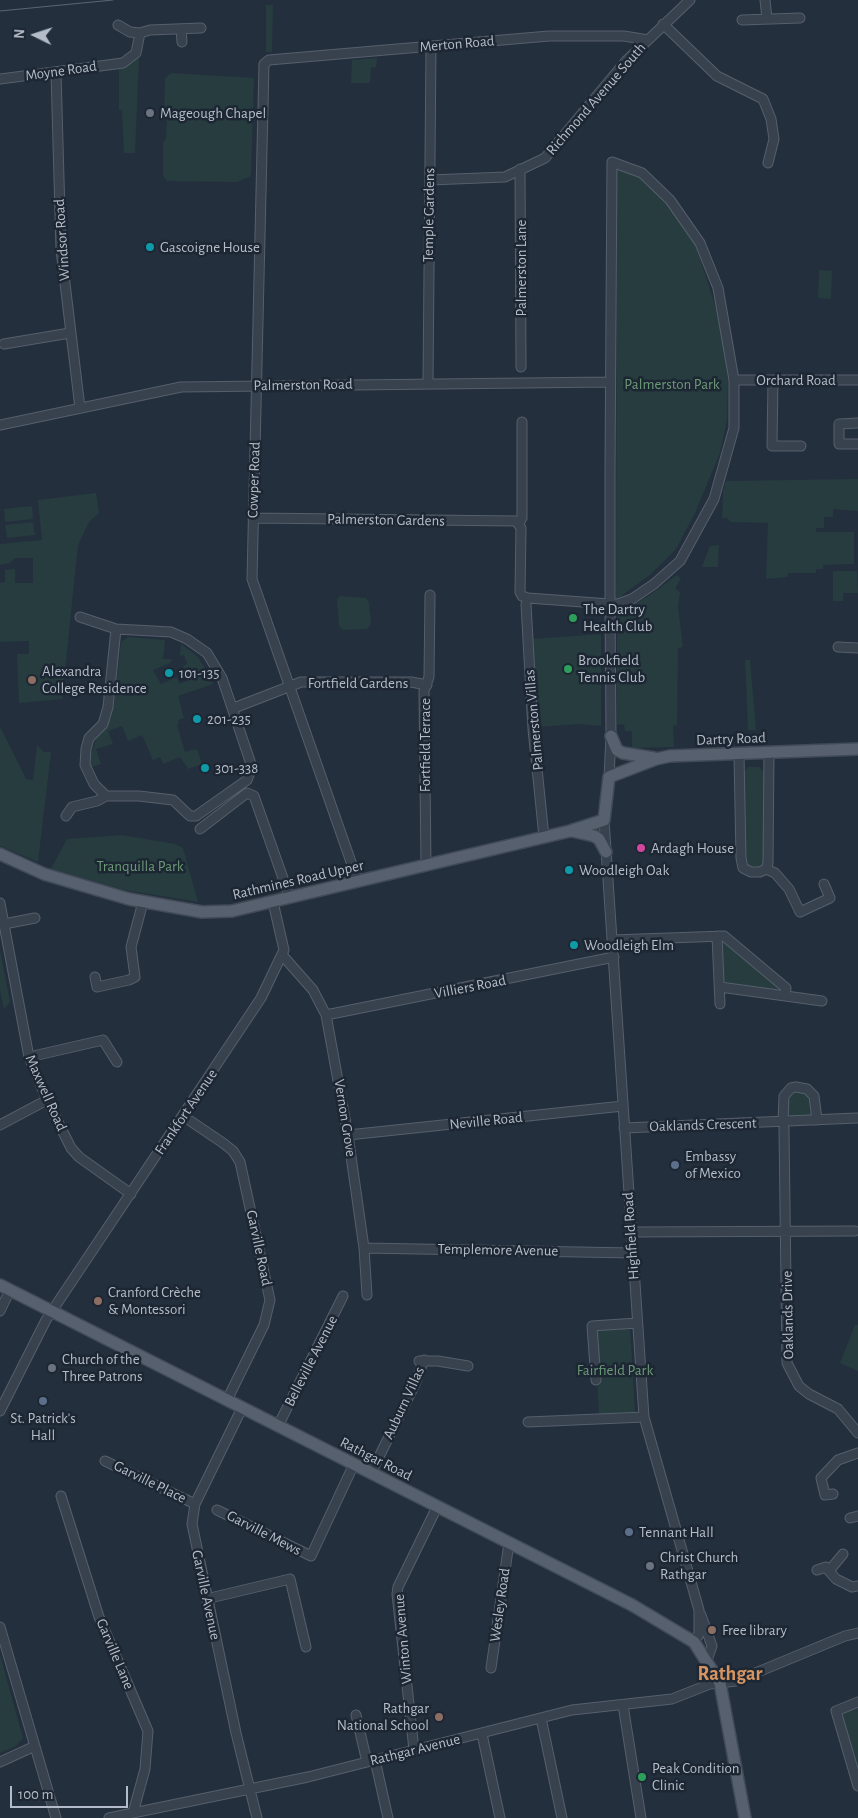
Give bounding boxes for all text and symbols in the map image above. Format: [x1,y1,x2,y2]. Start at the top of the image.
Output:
north arrow [10,10,60,60]
text: N [13,29,27,39]
street label: Merton Road [419,32,495,56]
street label: Richmond Avenue South [542,39,650,159]
street label: Moyne Road [24,57,98,85]
place label: Mageough Chapel [160,104,266,122]
marker: Mageough Chapel [144,107,156,119]
street label: Temple Gardens [419,168,439,262]
street label: Windsor Road [50,198,74,282]
street label: Palmerston Lane [512,219,530,317]
place label: Gascoigne House [160,238,260,256]
marker: Gascoigne House [144,241,156,253]
street label: Orchard Road [756,371,836,389]
street label: Palmerston Road [253,375,353,395]
park label: Palmerston Park [624,375,720,393]
street label: Cowper Road [244,441,264,519]
street label: Palmerston Gardens [327,510,445,530]
place label: The Dartry Health Club [583,600,652,635]
marker: The Dartry Health Club [567,612,579,624]
place label: Brookfield Tennis Club [578,651,645,686]
place label: Alexandra College Residence [42,662,147,697]
marker: Brookfield Tennis Club [562,663,574,675]
place label: 101-135 [179,664,219,682]
marker: 101-135 [163,667,175,679]
street label: Palmerston Villas [521,669,547,771]
marker: Alexandra College Residence [26,674,38,686]
street label: Fortfield Gardens [308,674,408,692]
street label: Fortfield Terrace [416,698,434,792]
place label: 201-235 [207,710,251,728]
marker: 201-235 [191,713,203,725]
street label: Dartry Road [696,729,766,749]
place label: 301-338 [215,759,258,777]
marker: 301-338 [199,762,211,774]
place label: Ardagh House [651,839,734,857]
marker: Ardagh House [635,842,647,854]
street label: Rathmines Road Upper [231,856,365,904]
park label: Tranquilla Park [96,857,184,875]
place label: Woodleigh Oak [579,861,669,879]
marker: Woodleigh Oak [563,864,575,876]
place label: Woodleigh Elm [584,936,674,954]
marker: Woodleigh Elm [568,939,580,951]
street label: Villiers Road [433,971,507,1003]
street label: Maxwell Road [21,1052,71,1134]
street label: Frankfort Avenue [151,1066,221,1158]
street label: Vernon Grove [330,1078,360,1158]
street label: Neville Road [449,1108,523,1134]
street label: Oaklands Crescent [649,1114,757,1136]
place label: Embassy of Mexico [685,1147,741,1182]
marker: Embassy of Mexico [669,1159,681,1171]
street label: Highfield Road [619,1192,643,1280]
street label: Garville Road [242,1208,276,1288]
street label: Templemore Avenue [438,1240,558,1260]
street label: Oaklands Drive [778,1271,798,1359]
place label: Cranford Crèche & Montessori [108,1283,201,1318]
marker: Cranford Crèche & Montessori [92,1295,104,1307]
street label: Belleville Avenue [280,1313,342,1409]
place label: Church of the Three Patrons [62,1350,142,1385]
park label: Fairfield Park [577,1361,653,1379]
marker: Church of the Three Patrons [46,1362,58,1374]
street label: Auburn Villas [379,1364,429,1442]
marker: St. Patrick's Hall [37,1395,49,1407]
place label: St. Patrick's Hall [10,1409,76,1444]
street label: Rathgar Road [337,1433,415,1485]
street label: Garville Place [111,1457,189,1507]
street label: Garville Mews [224,1506,304,1560]
place label: Tennant Hall [639,1523,714,1541]
marker: Tennant Hall [623,1526,635,1538]
place label: Christ Church Rathgar [660,1548,738,1583]
street label: Garville Avenue [188,1549,224,1641]
marker: Christ Church Rathgar [644,1560,656,1572]
street label: Wesley Road [486,1567,514,1643]
street label: Winton Avenue [390,1593,416,1685]
street label: Garville Lane [92,1616,138,1692]
place label: Free library [722,1621,787,1639]
marker: Free library [706,1624,718,1636]
district label: Rathgar [698,1662,762,1686]
place label: Rathgar National School [337,1699,429,1734]
marker: Rathgar National School [433,1711,445,1723]
street label: Rathgar Avenue [368,1730,462,1770]
place label: Peak Condition Clinic [652,1759,740,1794]
marker: Peak Condition Clinic [636,1771,648,1783]
scale bar [12,1776,130,1808]
text: 100 m [18,1787,53,1802]

